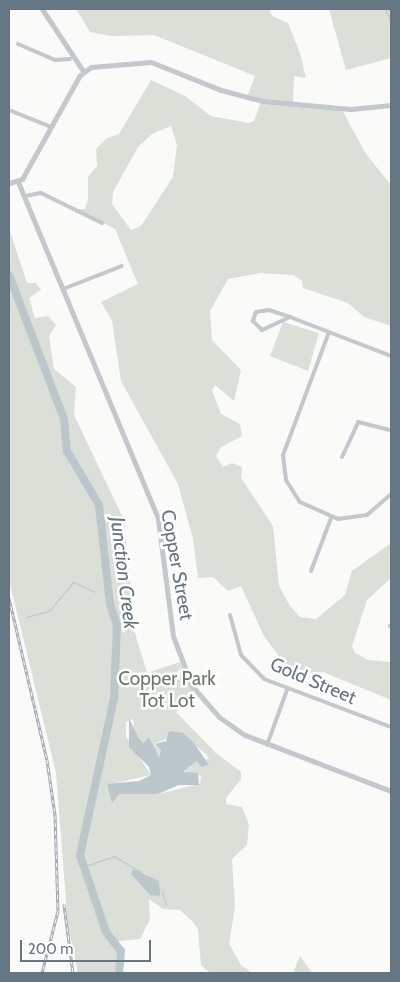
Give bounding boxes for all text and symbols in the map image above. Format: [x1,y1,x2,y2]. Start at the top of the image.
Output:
street label: Copper Street [156,508,198,622]
water label: Junction Creek [105,516,143,630]
street label: Gold Street [267,653,359,709]
park label: Copper Park Tot Lot [118,668,216,712]
scale bar [22,930,154,962]
text: 200 m [28,940,73,958]

